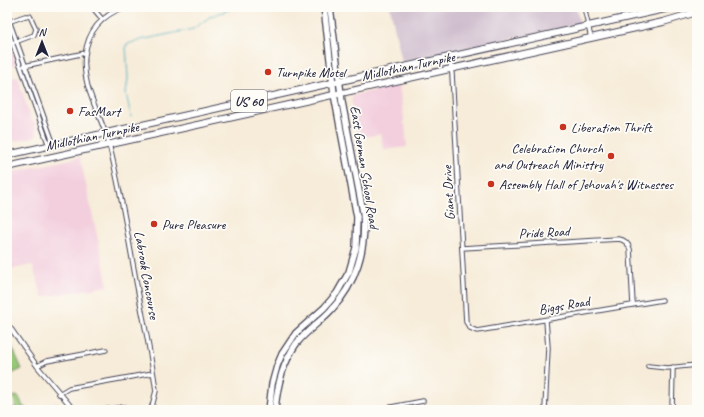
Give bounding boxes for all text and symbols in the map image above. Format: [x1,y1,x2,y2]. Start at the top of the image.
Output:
north arrow [22,22,62,62]
text: N [39,25,48,39]
street label: Midlothian Turnpike [360,48,458,85]
place label: Turnpike Motel [276,64,348,81]
marker: Turnpike Motel [263,67,273,77]
road number: US 60 [231,90,267,112]
place label: FasMart [78,103,123,120]
street label: East German School Road [346,104,383,232]
marker: FasMart [65,106,75,116]
street label: Midlothian Turnpike [44,118,142,155]
place label: Liberation Thrift [571,119,653,136]
marker: Liberation Thrift [558,122,568,132]
place label: Celebration Church and Outreach Ministry [494,140,604,173]
marker: Celebration Church and Outreach Ministry [606,151,616,161]
street label: Giant Drive [439,164,458,221]
place label: Assembly Hall of Jehovah's Witnesses [499,176,674,193]
marker: Assembly Hall of Jehovah's Witnesses [486,179,496,189]
place label: Pure Pleasure [162,216,227,233]
marker: Pure Pleasure [149,219,159,229]
street label: Pride Road [518,223,573,242]
street label: Labrook Concourse [130,230,163,322]
street label: Biggs Road [537,292,593,318]

